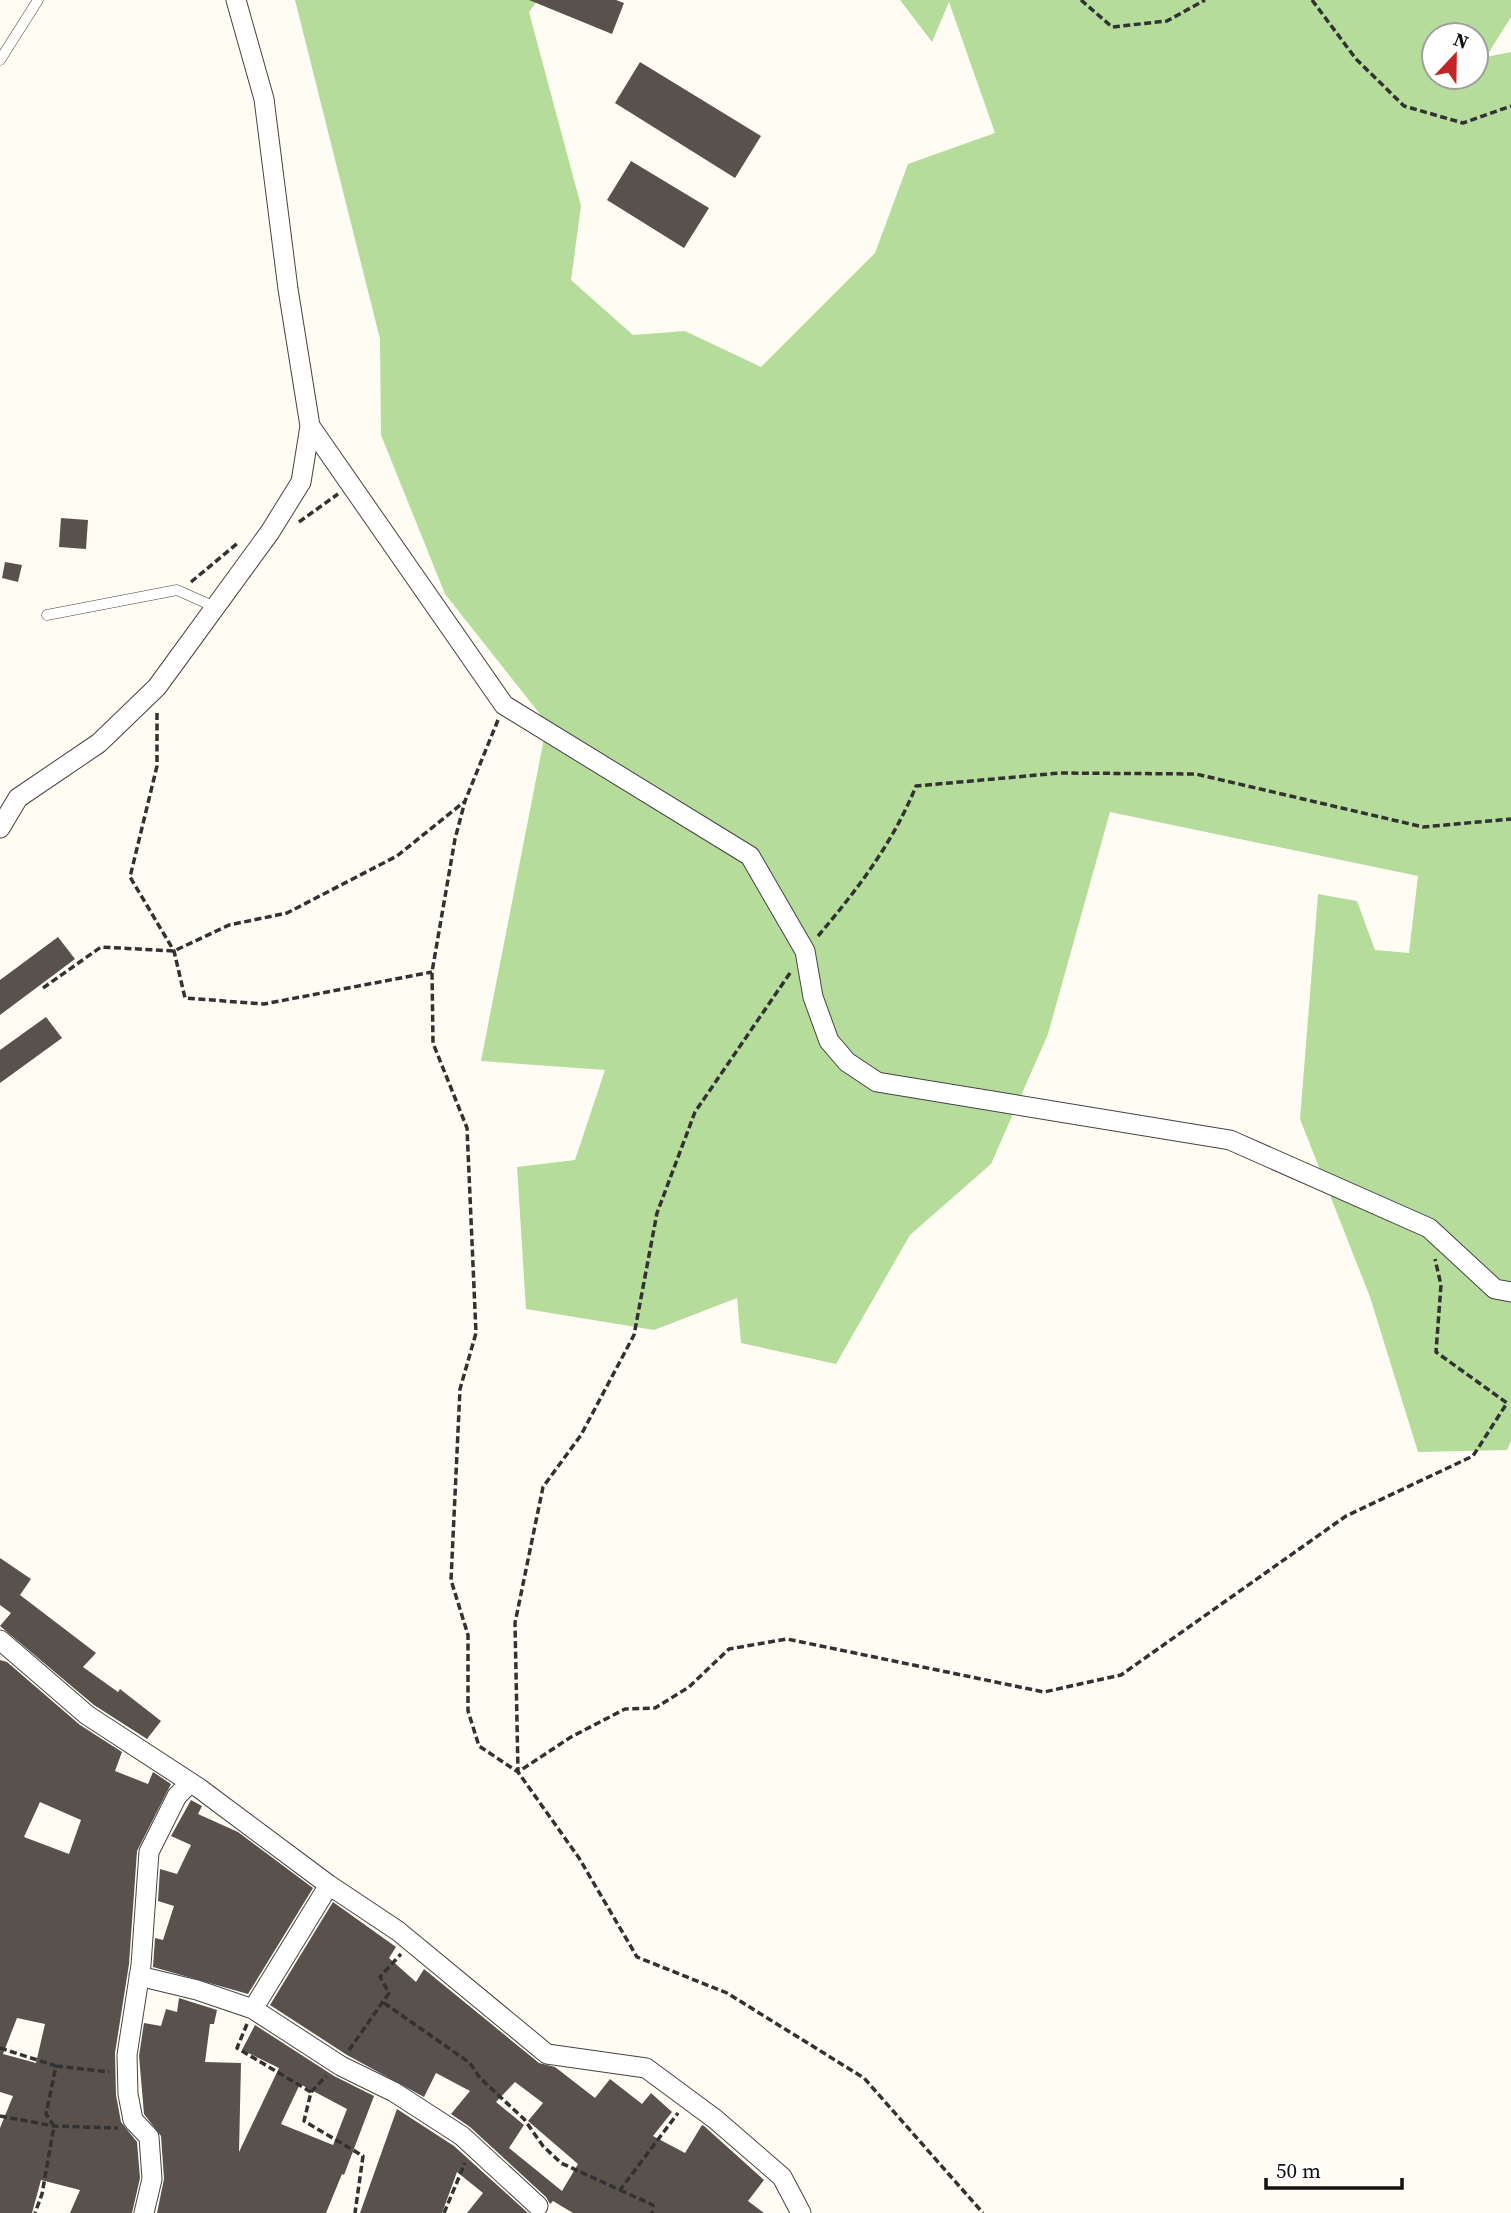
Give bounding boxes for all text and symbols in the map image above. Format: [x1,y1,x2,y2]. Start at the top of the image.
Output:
north arrow [1420,21,1490,91]
text: N [1450,26,1473,55]
scale bar [1266,2146,1402,2190]
text: 50 m [1276,2156,1321,2185]

